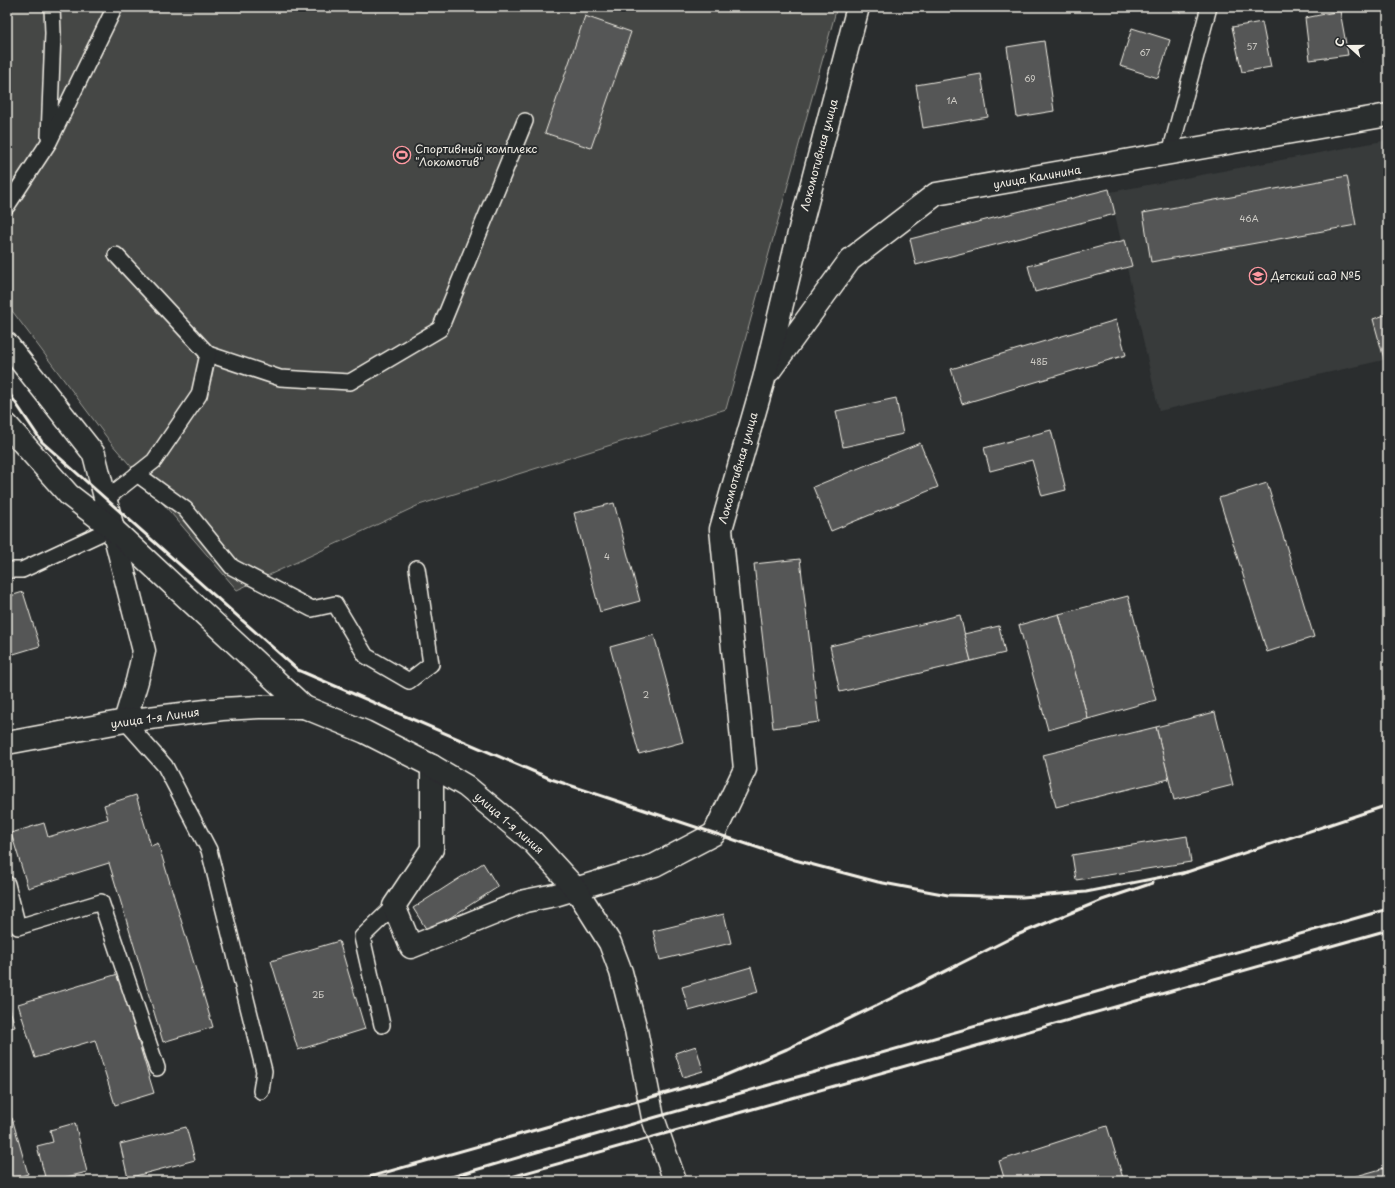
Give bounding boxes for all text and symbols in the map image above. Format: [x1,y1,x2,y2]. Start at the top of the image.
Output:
north arrow [1329,26,1369,66]
text: С [1330,35,1349,49]
house number: 57 [1247,39,1257,53]
house number: 67 [1139,45,1151,59]
house number: 69 [1024,71,1036,85]
house number: 1А [947,93,958,107]
street label: Локомотивная улица [795,97,842,213]
place label: Спортивный комплекс "Локомотив" [415,140,538,170]
sports icon: Спортивный комплекс "Локомотив" [392,145,412,165]
street label: улица Калинина [992,160,1082,193]
house number: 46А [1239,211,1259,225]
school or university icon: Детский сад №5 [1248,266,1268,286]
place label: Детский сад №5 [1270,267,1361,284]
house number: 48Б [1030,354,1048,368]
street label: Локомотивная улица [713,410,762,526]
house number: 4 [604,549,610,563]
house number: 2 [643,687,649,701]
street label: улица 1-я Линия [109,703,201,732]
street label: улица 1-я линия [471,788,548,858]
house number: 2Б [312,987,324,1001]

